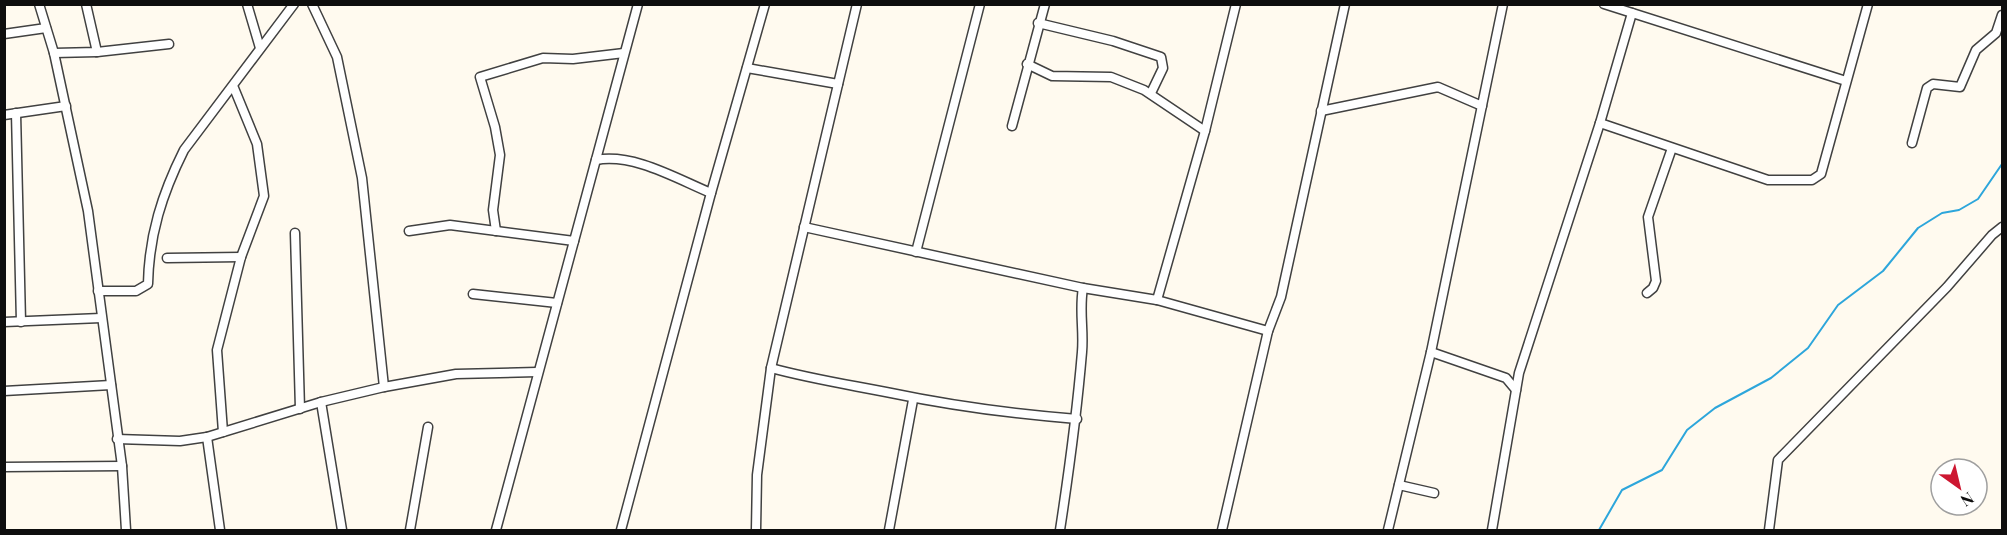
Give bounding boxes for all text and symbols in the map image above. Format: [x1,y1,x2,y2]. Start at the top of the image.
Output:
north arrow [1929,457,1989,517]
text: N [1957,488,1978,512]

